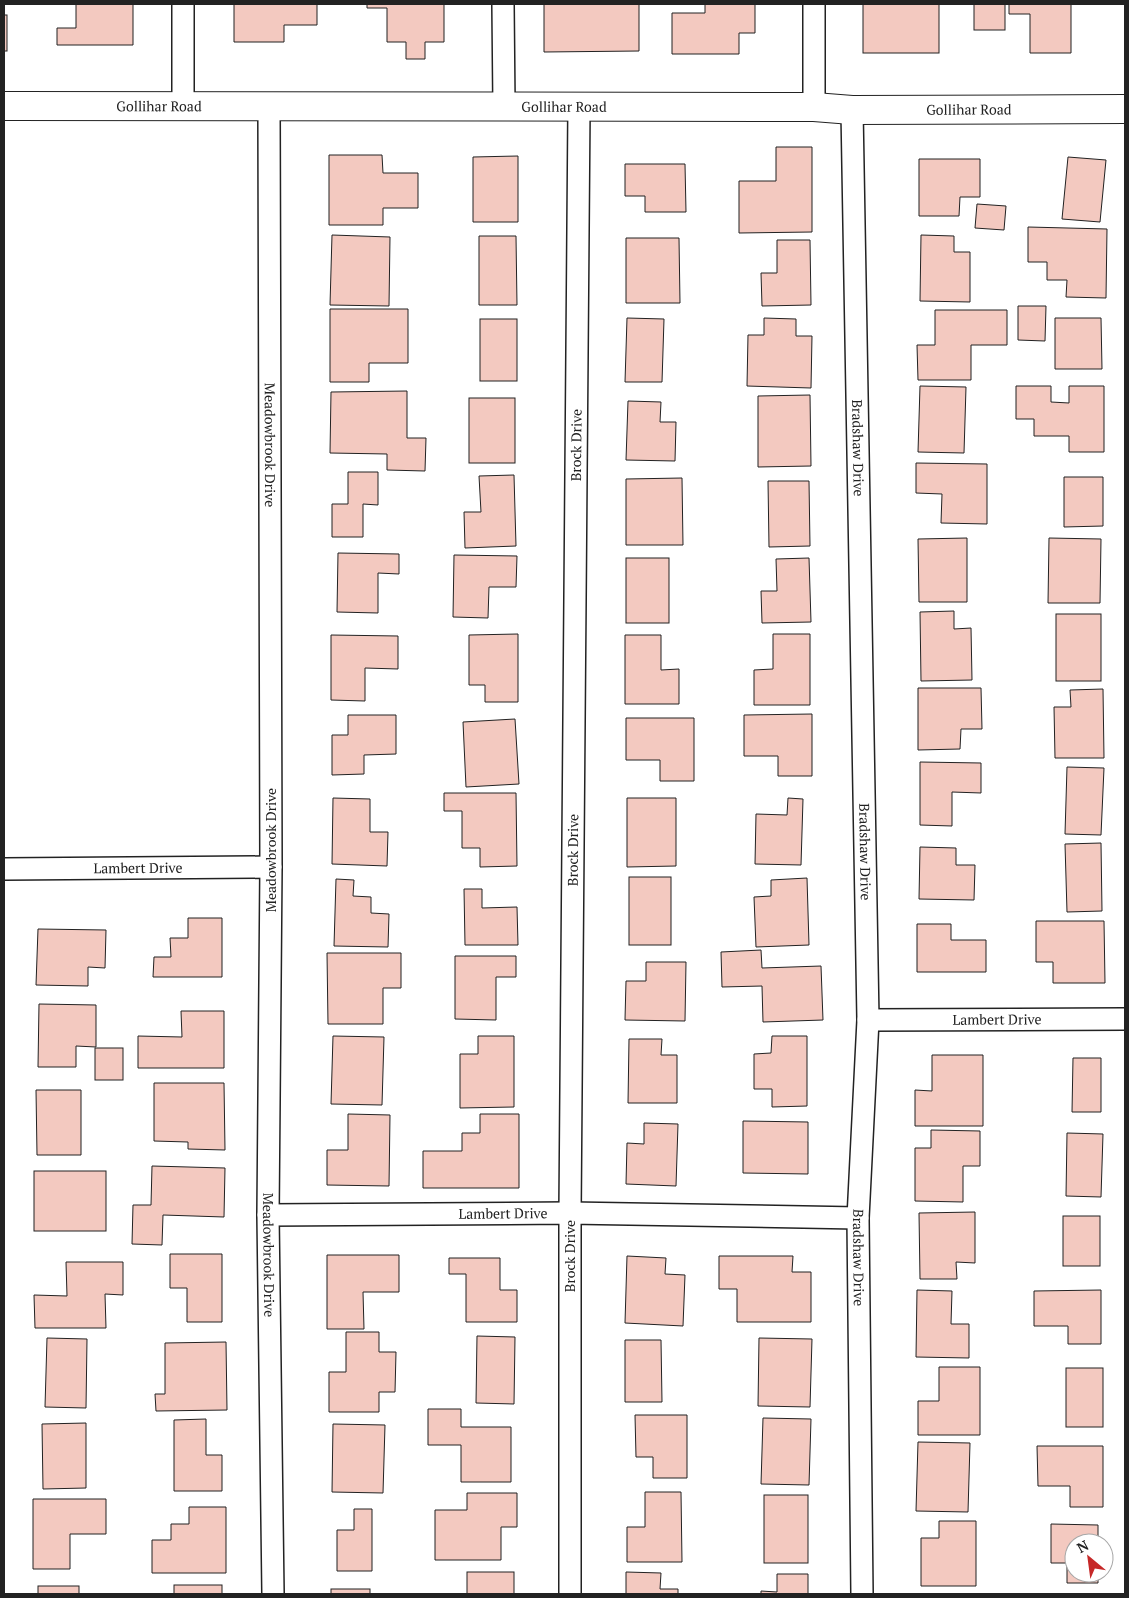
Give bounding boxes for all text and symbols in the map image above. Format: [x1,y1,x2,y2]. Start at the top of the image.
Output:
street label: Gollihar Road [116,96,202,115]
street label: Gollihar Road [521,97,607,116]
street label: Gollihar Road [926,99,1012,119]
street label: Meadowbrook Drive [261,383,280,507]
street label: Bradshaw Drive [848,399,869,497]
street label: Brock Drive [566,409,586,481]
street label: Meadowbrook Drive [261,788,280,912]
street label: Bradshaw Drive [855,803,876,901]
street label: Brock Drive [563,814,582,886]
street label: Lambert Drive [93,858,183,877]
street label: Lambert Drive [952,1009,1042,1029]
street label: Meadowbrook Drive [259,1193,279,1317]
street label: Lambert Drive [458,1203,548,1223]
street label: Bradshaw Drive [849,1209,869,1306]
street label: Brock Drive [560,1220,579,1292]
north arrow [1064,1533,1114,1583]
text: N [1073,1535,1092,1557]

